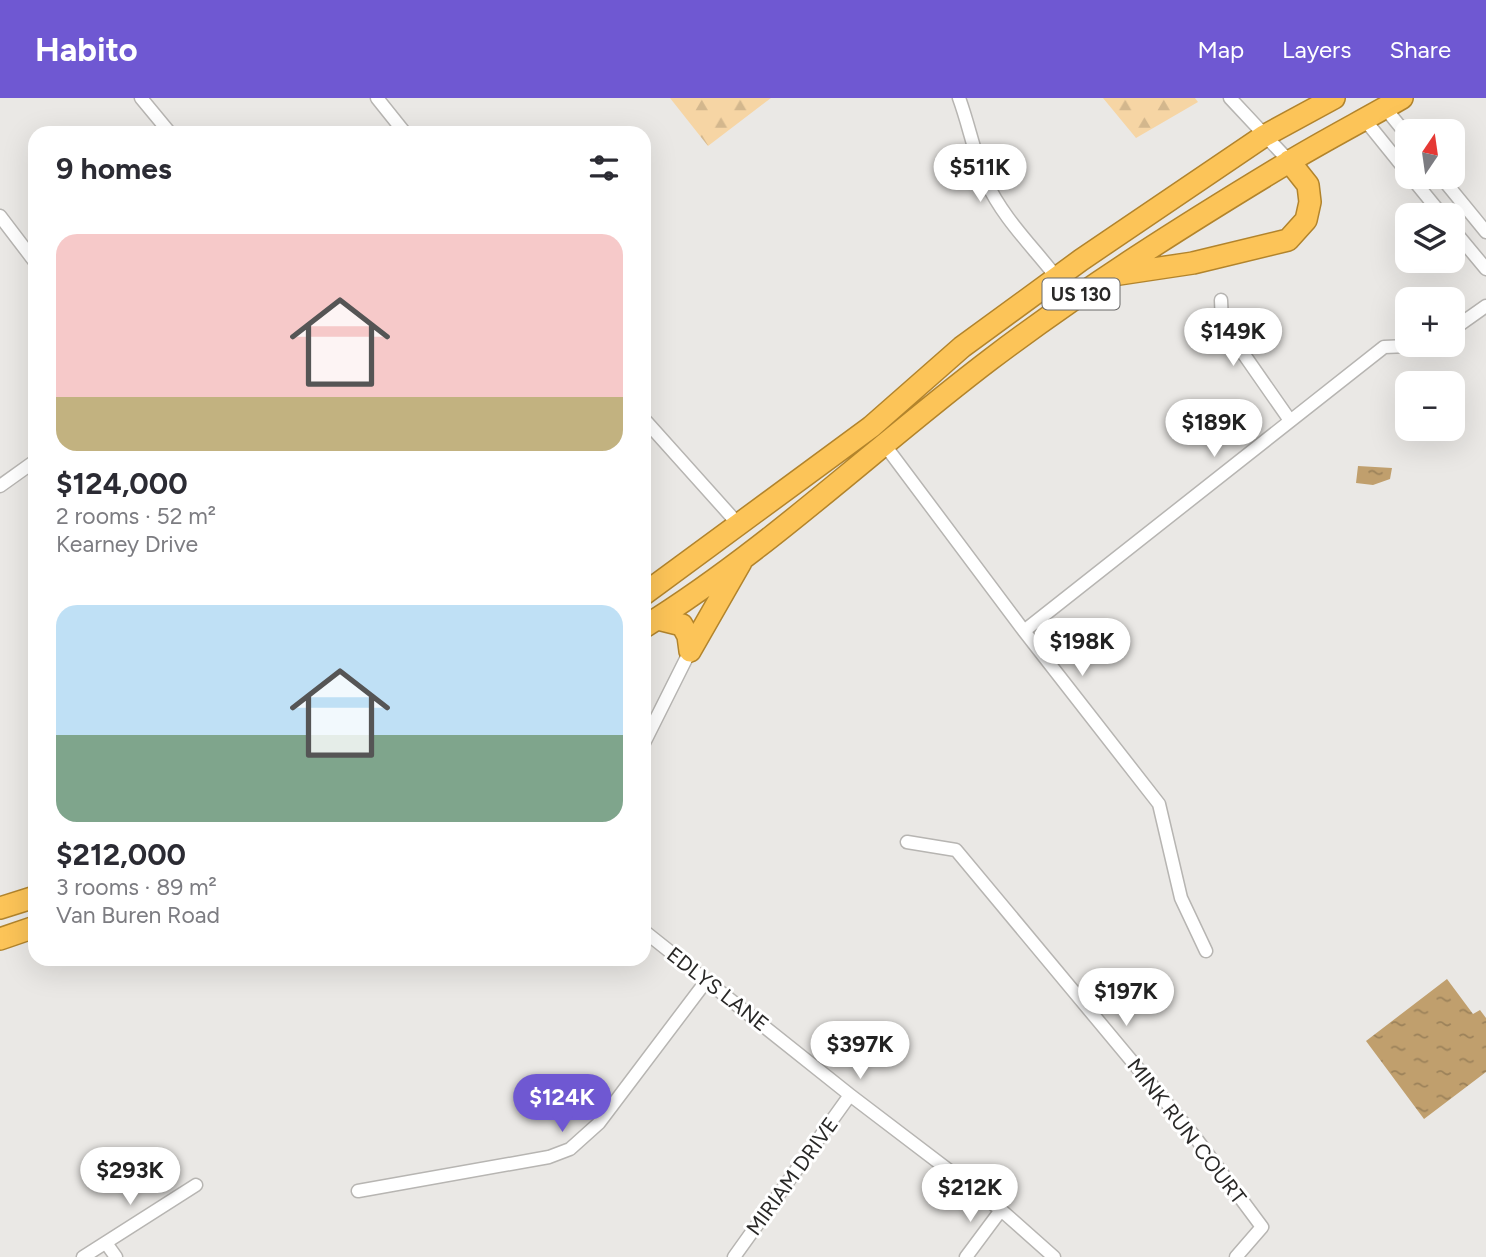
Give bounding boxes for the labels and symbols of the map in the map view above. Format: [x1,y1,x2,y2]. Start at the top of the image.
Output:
north arrow [1395,119,1465,189]
pin: $511K [931,144,1029,204]
road number: US 130 [1042,278,1120,310]
pin: $149K [1184,308,1282,368]
pin: $189K [1165,400,1263,459]
pin: $198K [1033,618,1131,678]
street label: EDLYS LANE [662,942,774,1036]
pin: $197K [1077,968,1175,1028]
pin: $397K [811,1021,909,1081]
street label: MINK RUN COURT [1122,1053,1252,1209]
pin: $124K [513,1074,611,1134]
street label: MIRIAM DRIVE [741,1112,843,1240]
pin: $293K [81,1148,179,1207]
pin: $212K [921,1164,1019,1224]

